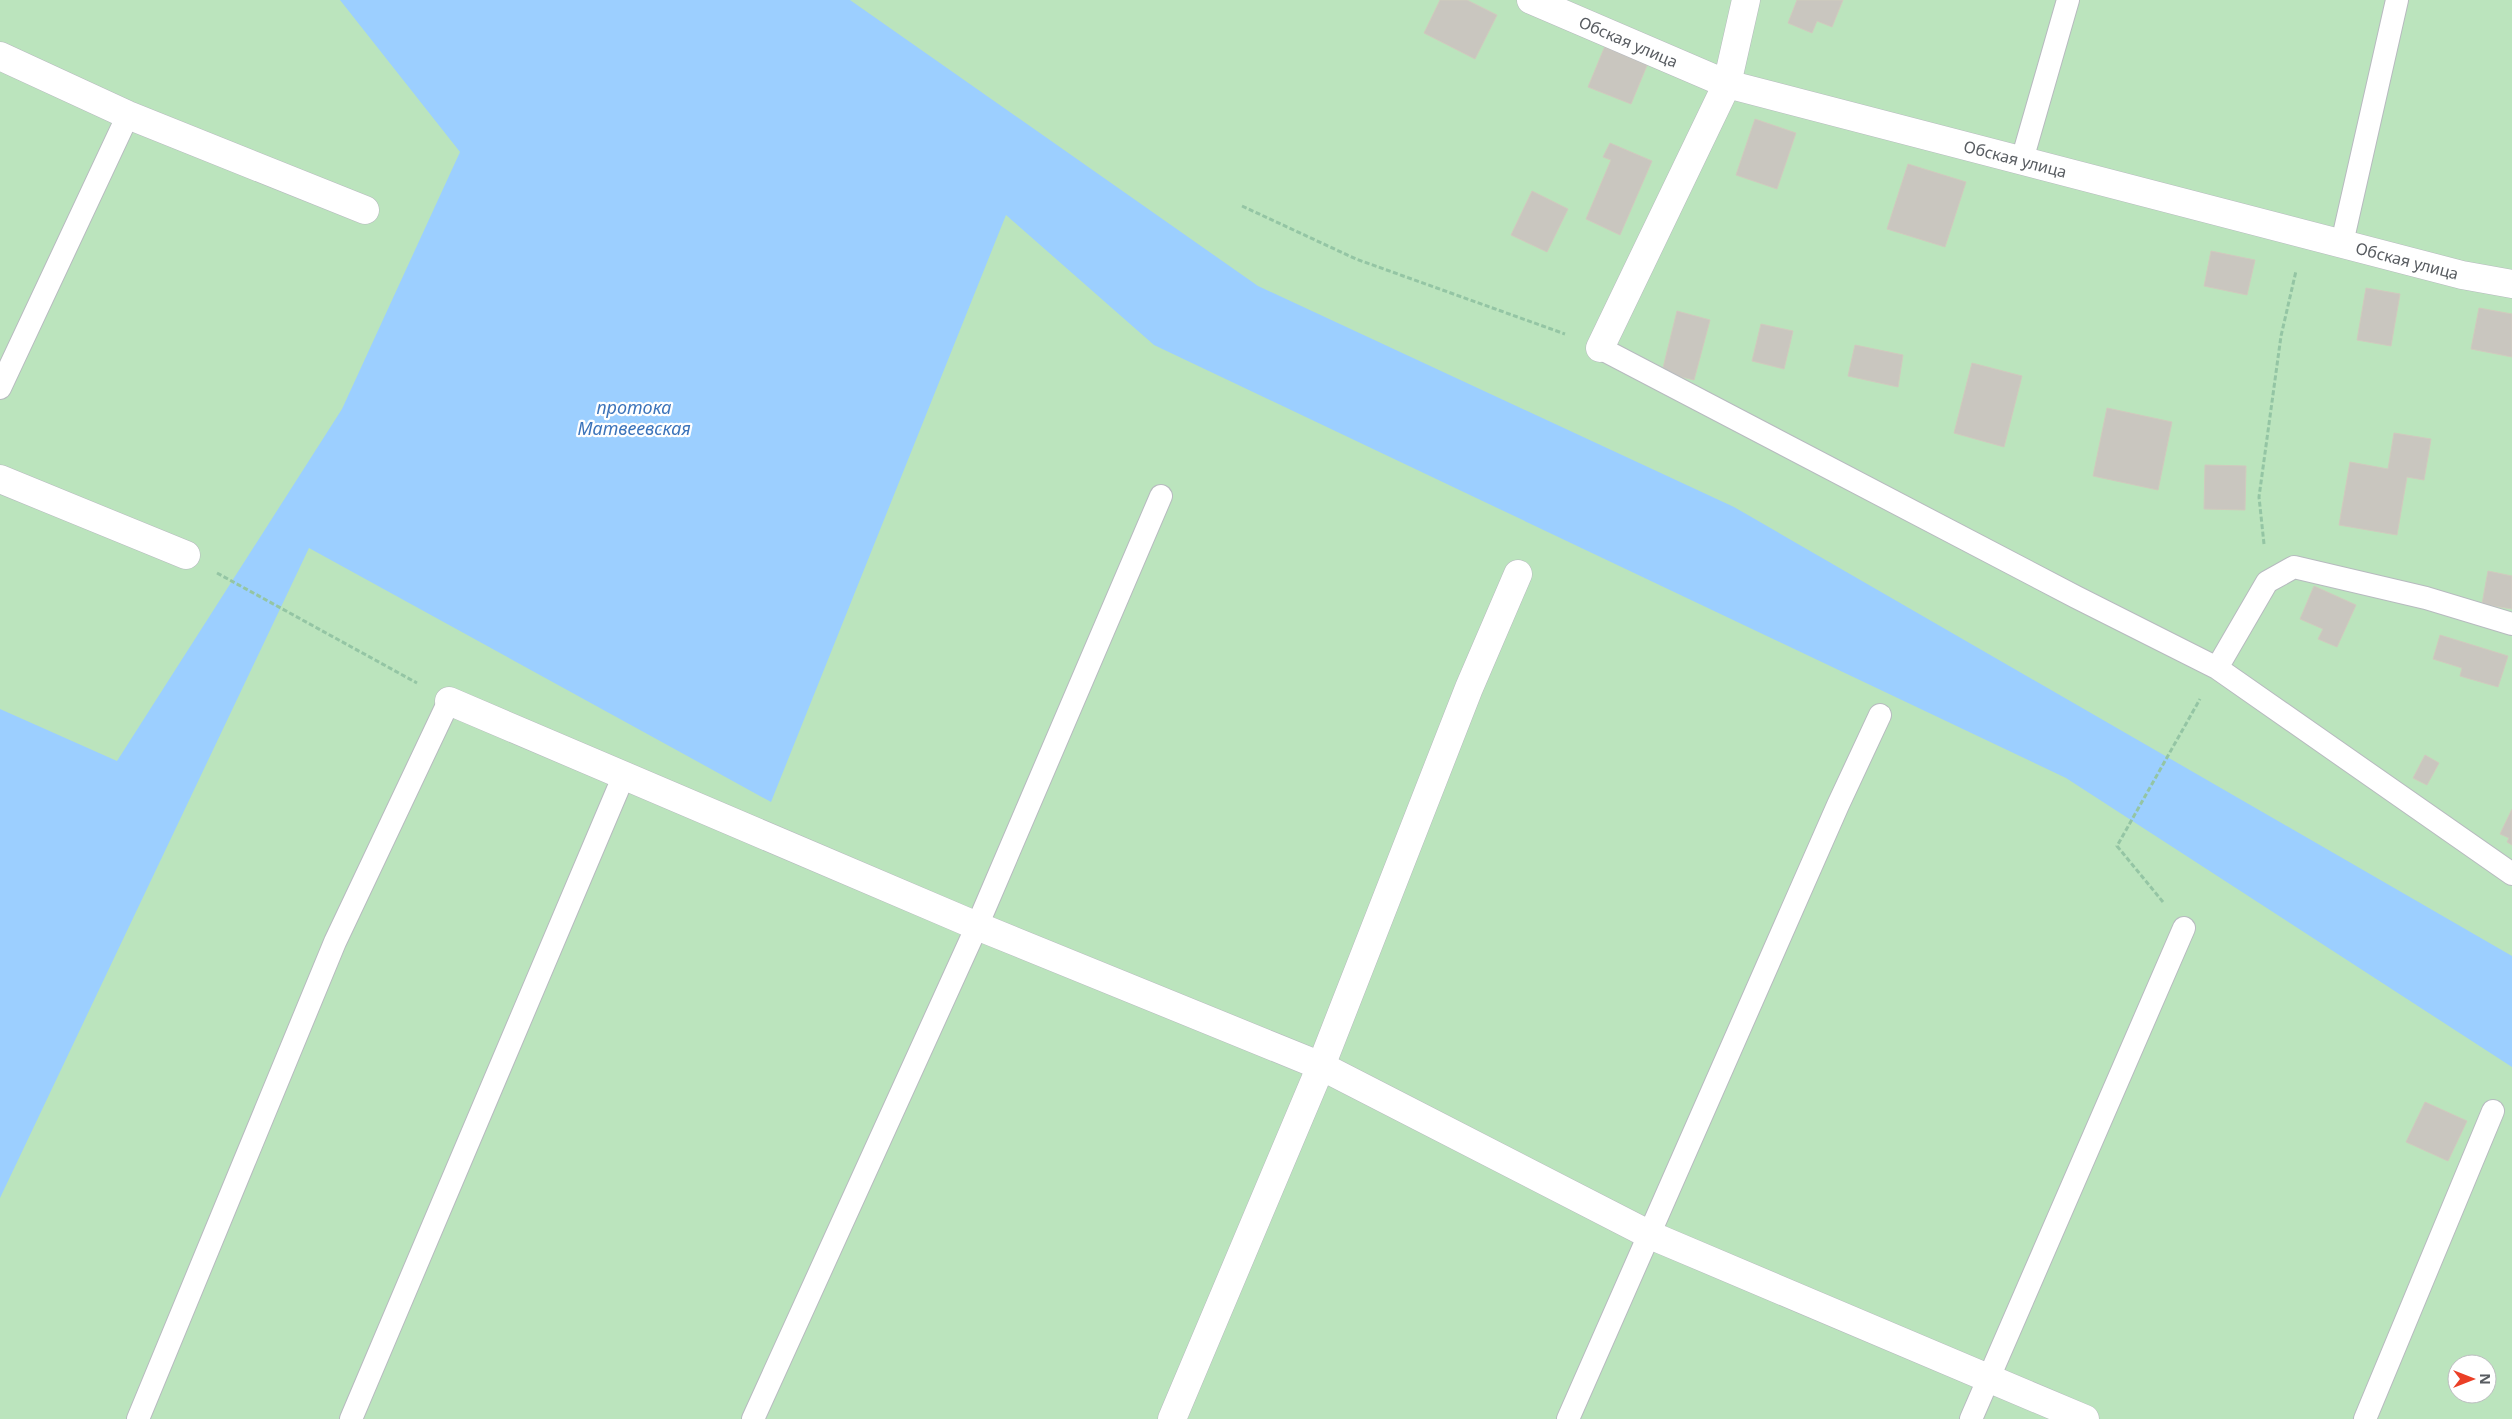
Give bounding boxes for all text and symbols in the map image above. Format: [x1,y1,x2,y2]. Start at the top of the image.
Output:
street label: Обская улица [1576,11,1681,73]
street label: Обская улица [1961,135,2069,183]
street label: Обская улица [2353,237,2461,285]
water label: протока Матвеевская [577,395,691,440]
north arrow [2447,1354,2497,1404]
text: N [2476,1373,2495,1385]

